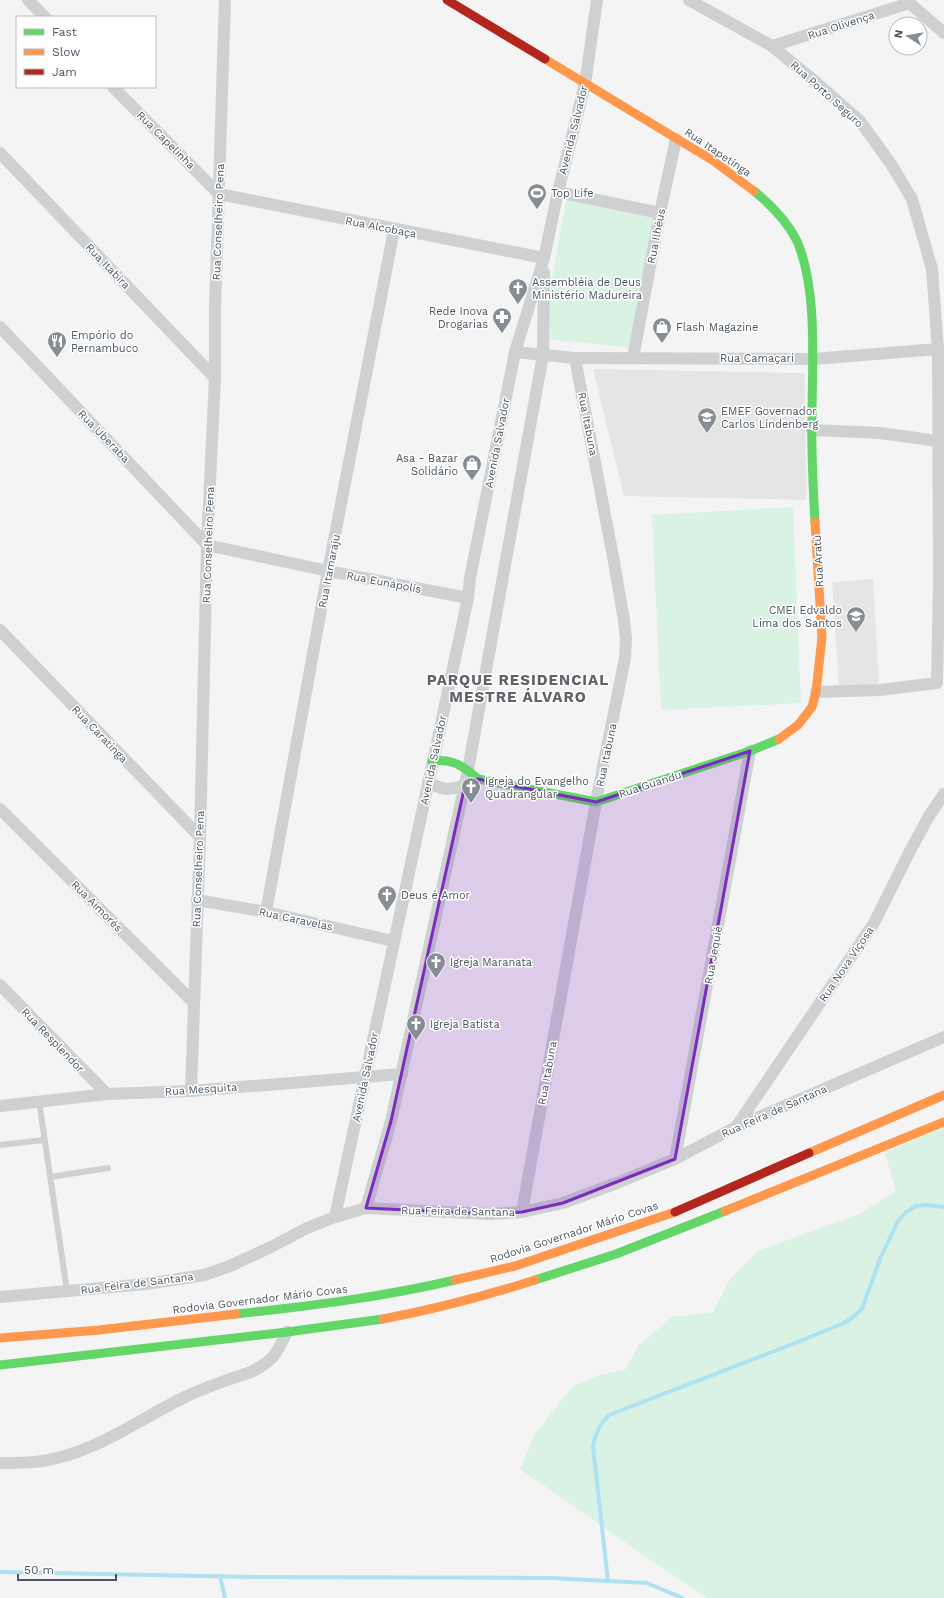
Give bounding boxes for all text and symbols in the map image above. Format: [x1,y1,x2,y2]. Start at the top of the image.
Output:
street label: Rua Olivença [806,9,876,42]
legend [16,16,156,88]
north arrow [888,16,928,56]
text: Fast [52,25,77,39]
text: N [892,29,906,39]
text: Slow [52,45,80,59]
street label: Rua Porto Seguro [788,58,866,130]
text: Jam [52,65,77,79]
street label: Avenida Salvador [556,84,591,176]
street label: Rua Capelinha [134,109,197,172]
street label: Rua Itapetinga [682,125,753,179]
street label: Rua Conselheiro Pena [210,163,227,281]
sports icon: Top Life [526,182,548,210]
place label: Top Life [551,187,594,200]
street label: Rua Ilhéus [645,207,668,265]
street label: Rua Alcobaça [344,214,418,241]
street label: Rua Itabira [83,241,133,292]
place label: Assembléia de Deus Ministério Madureira [532,276,642,302]
church icon: Assembléia de Deus Ministério Madureira [507,277,529,305]
place label: Rede Inova Drogarias [429,305,488,331]
pharmacy icon: Rede Inova Drogarias [491,306,513,334]
shop icon: Flash Magazine [651,316,673,344]
place label: Flash Magazine [676,321,758,334]
place label: Empório do Pernambuco [71,329,138,355]
restaurant icon: Empório do Pernambuco [46,330,68,358]
street label: Rua Camaçari [720,352,794,365]
street label: Rua Itabuna [575,391,600,457]
street label: Avenida Salvador [482,396,513,489]
place label: EMEF Governador Carlos Lindenberg [721,405,819,431]
school or university icon: EMEF Governador Carlos Lindenberg [696,406,718,434]
street label: Rua Uberaba [75,407,132,465]
place label: Asa - Bazar Solidário [396,452,459,478]
shop icon: Asa - Bazar Solidário [461,453,483,481]
street label: Rua Conselheiro Pena [200,486,217,604]
street label: Rua Itamaraju [316,533,343,609]
street label: Rua Aratú [811,535,826,587]
street label: Rua Eunápolis [345,569,423,596]
place label: CMEI Edvaldo Lima dos Santos [752,604,842,630]
school or university icon: CMEI Edvaldo Lima dos Santos [845,605,867,633]
district label: PARQUE RESIDENCIAL MESTRE ÁLVARO [427,671,609,706]
street label: Rua Caratinga [69,703,130,766]
street label: Avenida Salvador [418,714,449,806]
street label: Rua Itabuna [593,722,620,788]
street label: Rua Guandu [617,768,683,801]
place label: Igreja do Evangelho Quadrangular [485,775,589,801]
church icon: Igreja do Evangelho Quadrangular [460,776,482,804]
street label: Rua Conselheiro Pena [190,810,207,928]
street label: Rua Aimorés [68,878,125,935]
church icon: Deus é Amor [376,884,398,912]
place label: Deus é Amor [401,889,471,902]
street label: Rua Caravelas [258,905,334,934]
street label: Rua Nova Viçosa [816,924,876,1004]
street label: Rua Jequié [702,925,725,985]
church icon: Igreja Maranata [425,951,447,979]
place label: Igreja Maranata [450,956,532,969]
street label: Rua Resplendor [19,1005,87,1076]
church icon: Igreja Batista [405,1013,427,1041]
place label: Igreja Batista [430,1018,500,1031]
street label: Avenida Salvador [350,1031,381,1123]
street label: Rua Itabuna [535,1040,559,1106]
street label: Rua Mesquita [164,1080,238,1099]
street label: Rua Feira de Santana [720,1082,829,1141]
street label: Rodovia Governador Mário Covas [488,1199,660,1266]
street label: Rua Feira de Santana [401,1204,515,1219]
street label: Rua Feira de Santana [80,1270,194,1297]
street label: Rodovia Governador Mário Covas [172,1282,349,1317]
scale bar [18,1556,116,1582]
text: 50 m [24,1563,54,1577]

